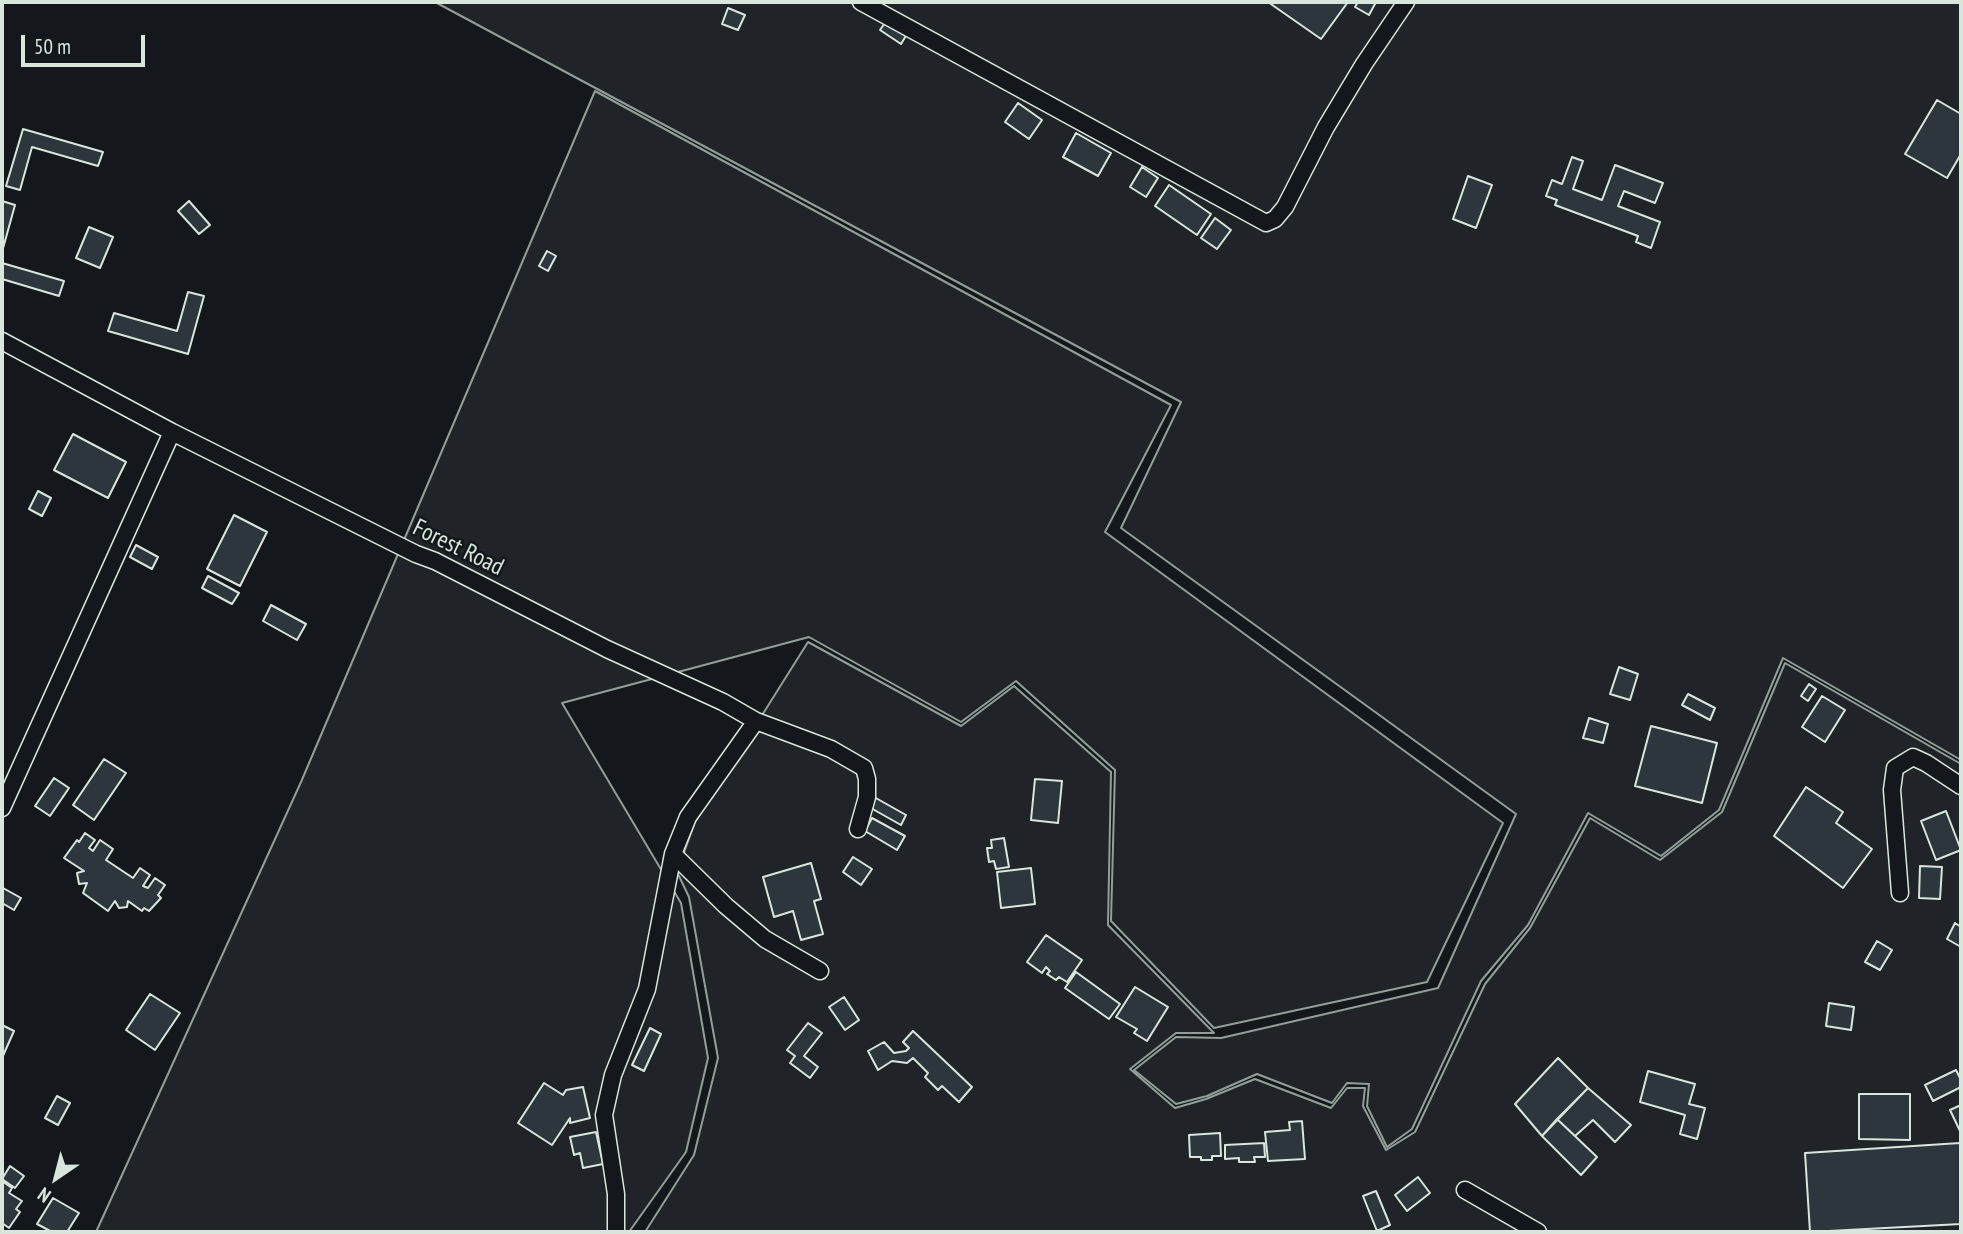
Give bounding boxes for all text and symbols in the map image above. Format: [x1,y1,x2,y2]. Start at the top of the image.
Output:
scale bar [24,21,149,65]
text: 50 m [34,33,71,60]
street label: Forest Road [408,514,508,582]
north arrow [21,1143,91,1213]
text: N [33,1182,55,1208]

